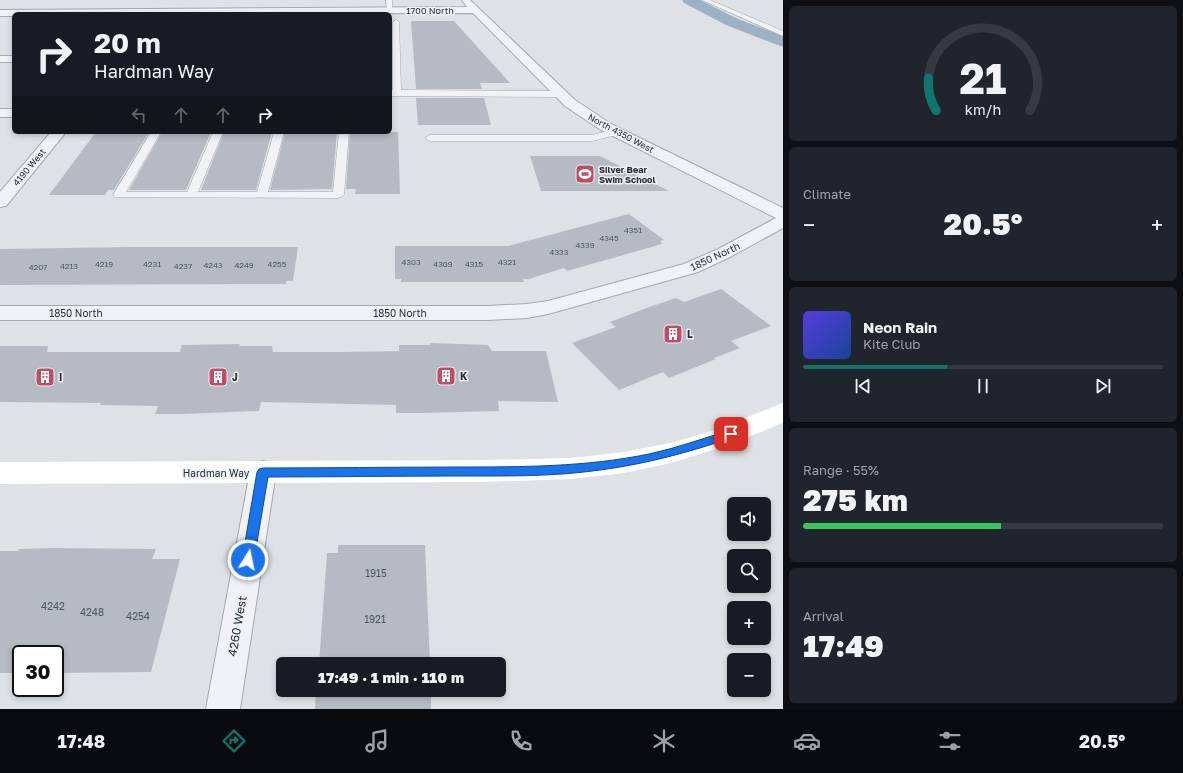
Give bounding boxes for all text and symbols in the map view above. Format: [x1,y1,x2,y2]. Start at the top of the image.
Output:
street label: 1700 North [406,5,454,16]
text: 20 m [94,26,161,59]
icon: right [28,28,80,80]
text: 21 [960,53,1006,103]
text: Hardman Way [94,60,214,82]
text: km/h [965,101,1001,118]
icon: left [128,104,150,126]
icon: ahead [170,104,192,126]
icon: ahead [212,104,234,126]
icon: right [254,104,276,126]
street label: North 4350 West [586,111,656,155]
street label: 4190 West [10,146,48,188]
sports icon: Silver Bear Swim School [574,163,596,185]
place label: Silver Bear Swim School [599,164,655,185]
text: Climate [803,186,851,202]
text: 20.5° [944,206,1022,242]
text: − [803,211,815,238]
text: + [1151,211,1163,238]
house number: 4351 [624,225,642,235]
house number: 4345 [599,233,619,243]
street label: 1850 North [688,239,742,273]
house number: 4339 [575,240,595,250]
house number: 4333 [550,247,569,257]
house number: 4303 [401,257,421,267]
house number: 4321 [498,257,516,267]
house number: 4219 [95,259,113,269]
house number: 4231 [143,259,161,269]
house number: 4255 [268,259,287,269]
house number: 4309 [433,259,453,269]
house number: 4315 [465,259,483,269]
house number: 4243 [203,260,223,270]
house number: 4249 [234,260,254,270]
house number: 4213 [60,261,78,271]
house number: 4237 [174,261,192,271]
house number: 4207 [29,262,47,272]
street label: 1850 North [49,307,103,319]
street label: 1850 North [373,307,427,319]
text: Neon Rain [863,318,937,336]
building icon: L [662,323,684,345]
place label: L [687,328,693,340]
text: Kite Club [863,336,920,352]
building icon: K [435,365,457,387]
building icon: I [34,366,56,388]
building icon: J [207,366,229,388]
place label: K [460,370,468,382]
place label: I [59,371,62,383]
place label: J [232,371,238,383]
icon: previous [852,375,874,397]
icon: pause [972,375,994,397]
icon: next [1092,375,1114,397]
pin [714,417,748,451]
icon: arrive [720,423,742,445]
text: Range · 55% [803,462,879,478]
street label: Hardman Way [183,467,250,479]
text: 275 km [803,482,908,518]
map controls [727,497,771,697]
button: sound [727,497,771,541]
position arrow [227,539,269,581]
button: search [727,549,771,593]
house number: 1915 [365,567,387,579]
street label: 4260 West [224,594,250,657]
house number: 4242 [41,600,65,612]
button: + [727,601,771,645]
house number: 4248 [80,606,104,618]
text: Arrival [803,608,844,624]
house number: 4254 [126,610,150,622]
house number: 1921 [364,613,386,625]
text: 17:49 [803,628,884,664]
speed limit sign: 30 [12,645,64,697]
button: − [727,653,771,697]
text: 17:49 · 1 min · 110 m [318,668,464,686]
icon: directions [220,727,248,755]
icon: music [363,727,391,755]
icon: phone [507,727,535,755]
icon: climate [650,727,678,755]
icon: car [793,727,821,755]
icon: filters [936,727,964,755]
text: 17:48 [58,730,105,752]
text: 20.5° [1079,730,1125,752]

